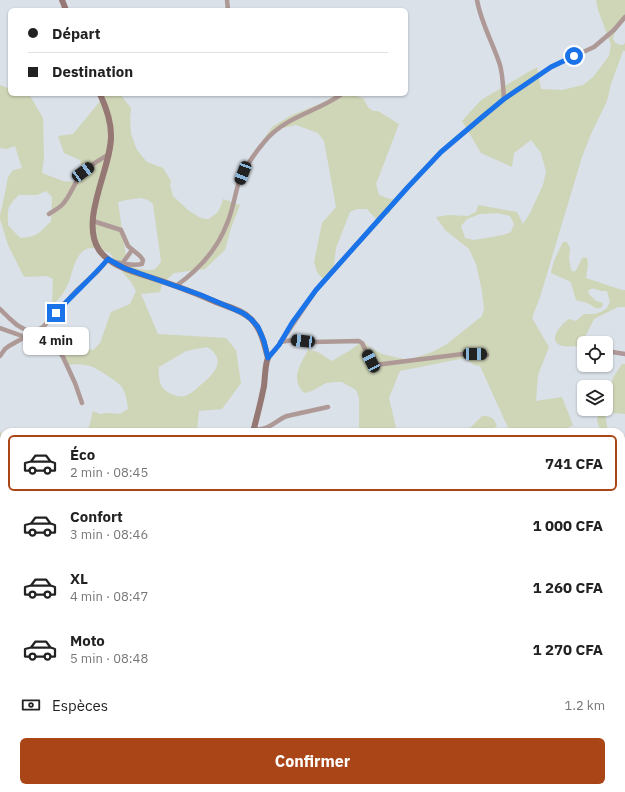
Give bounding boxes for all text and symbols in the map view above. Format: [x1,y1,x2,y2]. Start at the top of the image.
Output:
text: Départ [52,24,100,43]
route start [565,47,583,65]
text: Destination [52,62,133,81]
car [70,160,96,184]
car [233,160,253,186]
route end [47,304,65,322]
callout: 4 min [23,327,89,355]
text: 4 min [39,332,73,349]
car [290,334,316,348]
map controls [577,336,613,416]
button: locate [577,336,613,372]
car [360,348,382,374]
car [463,348,487,360]
button: layers [577,380,613,416]
icon: car [22,445,58,481]
text: Éco [70,445,95,464]
text: 741 CFA [545,454,603,473]
text: 2 min · 08:45 [70,464,148,481]
icon: car [22,507,58,543]
text: Confort [70,507,123,526]
text: 1 000 CFA [532,516,603,535]
text: 3 min · 08:46 [70,526,148,543]
icon: car [22,569,58,605]
text: XL [70,569,88,588]
text: 1 260 CFA [532,578,603,597]
text: 4 min · 08:47 [70,588,148,605]
icon: car [22,631,58,667]
text: Moto [70,631,105,650]
text: 1 270 CFA [532,640,603,659]
text: 5 min · 08:48 [70,650,148,667]
icon: cash [20,694,42,716]
text: Espèces [52,696,108,715]
text: 1.2 km [565,697,605,714]
button: Confirmer [20,738,605,784]

